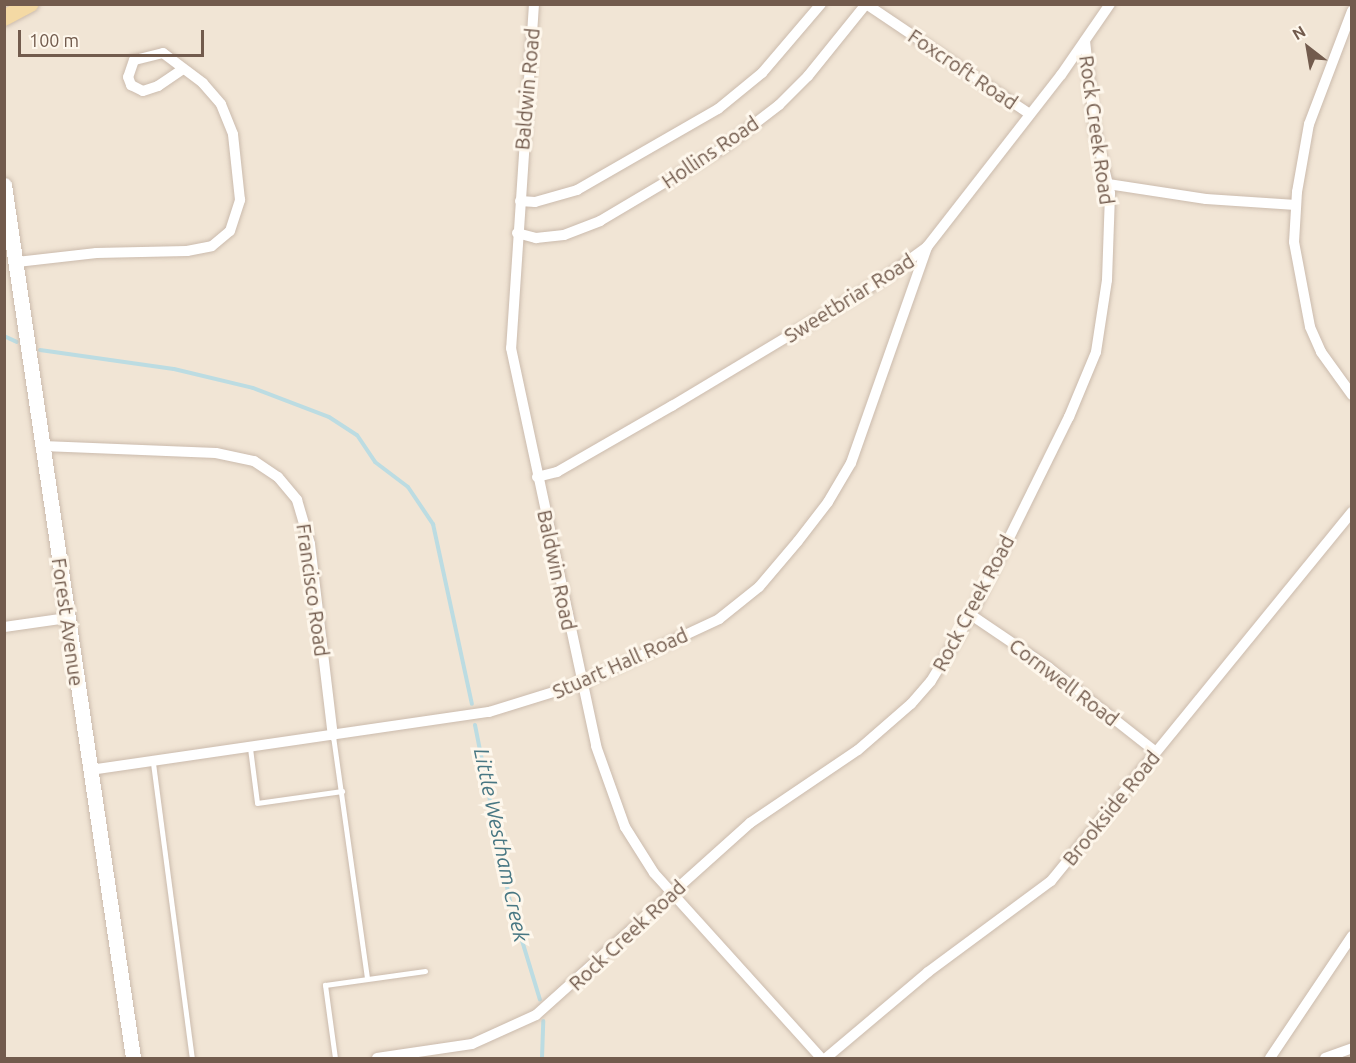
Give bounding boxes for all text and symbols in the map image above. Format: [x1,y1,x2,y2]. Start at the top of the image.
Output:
scale bar [21,18,207,56]
north arrow [1278,18,1338,78]
text: N [1289,22,1308,43]
street label: Foxcroft Road [904,24,1022,114]
street label: Baldwin Road [510,27,544,151]
text: 100 m [29,30,79,50]
street label: Rock Creek Road [1075,54,1119,206]
street label: Hollins Road [657,111,763,193]
street label: Sweetbriar Road [780,248,918,348]
street label: Baldwin Road [533,508,581,632]
street label: Francisco Road [292,522,334,658]
street label: Rock Creek Road [927,531,1019,675]
street label: Forest Avenue [47,556,89,688]
street label: Stuart Hall Road [549,622,691,704]
street label: Cornwell Road [1005,633,1123,731]
water label: Little Westham Creek [469,746,535,944]
street label: Brookside Road [1057,746,1165,870]
street label: Rock Creek Road [564,875,690,995]

